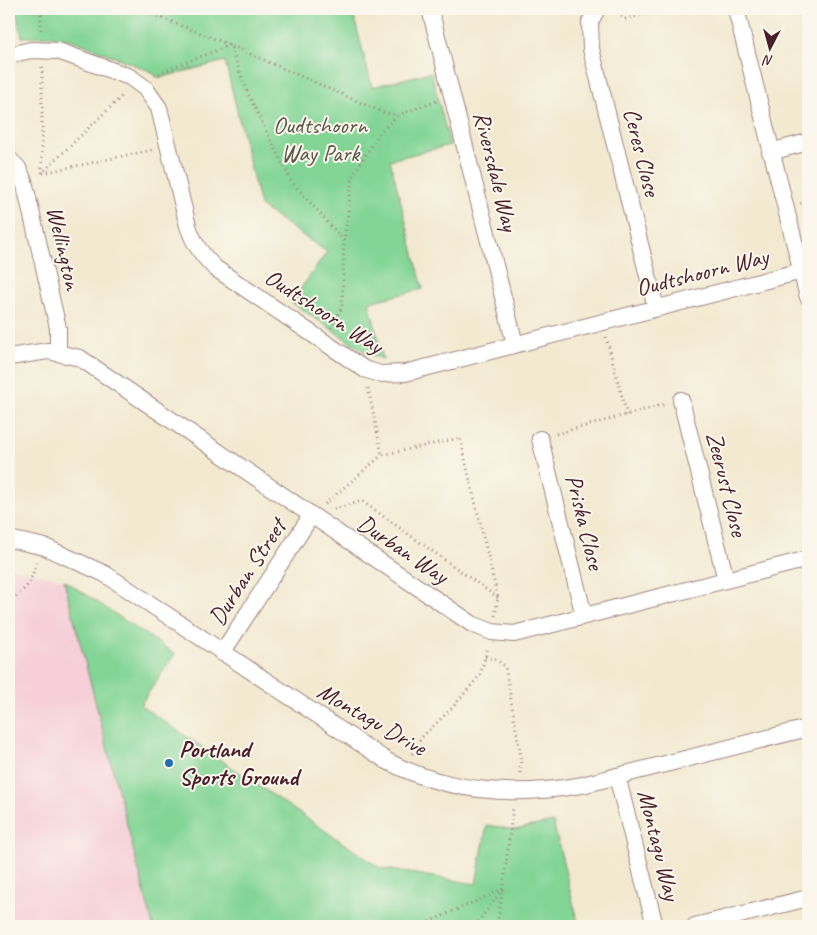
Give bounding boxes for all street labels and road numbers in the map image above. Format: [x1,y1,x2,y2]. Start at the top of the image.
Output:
street label: Ceres Close [617,105,668,201]
street label: Riversdale Way [467,108,526,236]
street label: Wellington [40,203,88,294]
street label: Oudtshoorn Way [633,241,773,303]
street label: Oudtshoorn Way [259,262,390,361]
street label: Zeerust Close [700,429,755,541]
street label: Priska Close [559,471,612,575]
street label: Durban Way [352,508,456,591]
street label: Durban Street [202,511,294,631]
street label: Montagu Drive [312,676,434,763]
street label: Montagu Way [631,787,688,905]

